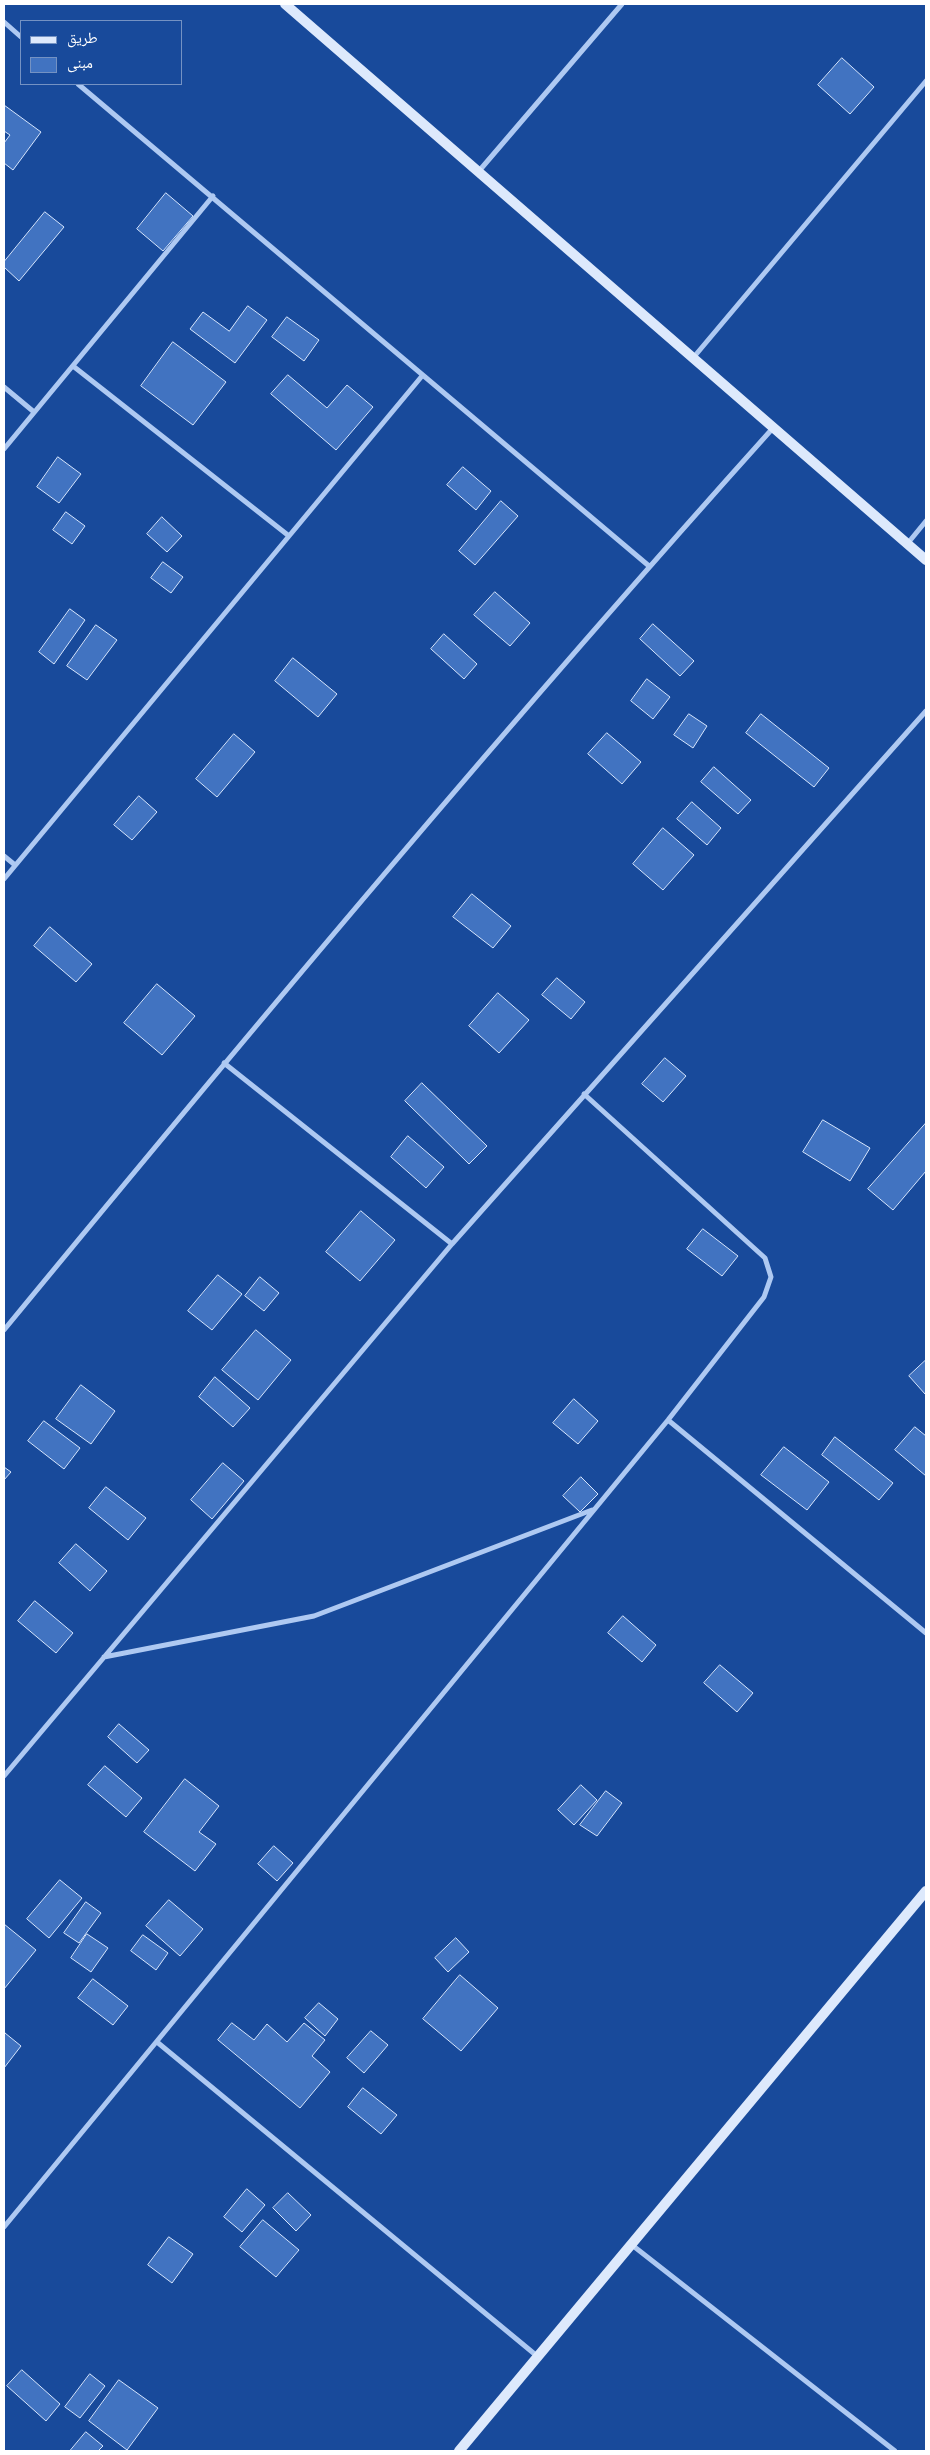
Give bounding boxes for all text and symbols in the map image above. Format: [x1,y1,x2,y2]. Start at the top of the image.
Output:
legend [20,20,182,85]
text: طريق [67,29,98,47]
text: مبنى [67,54,93,72]

